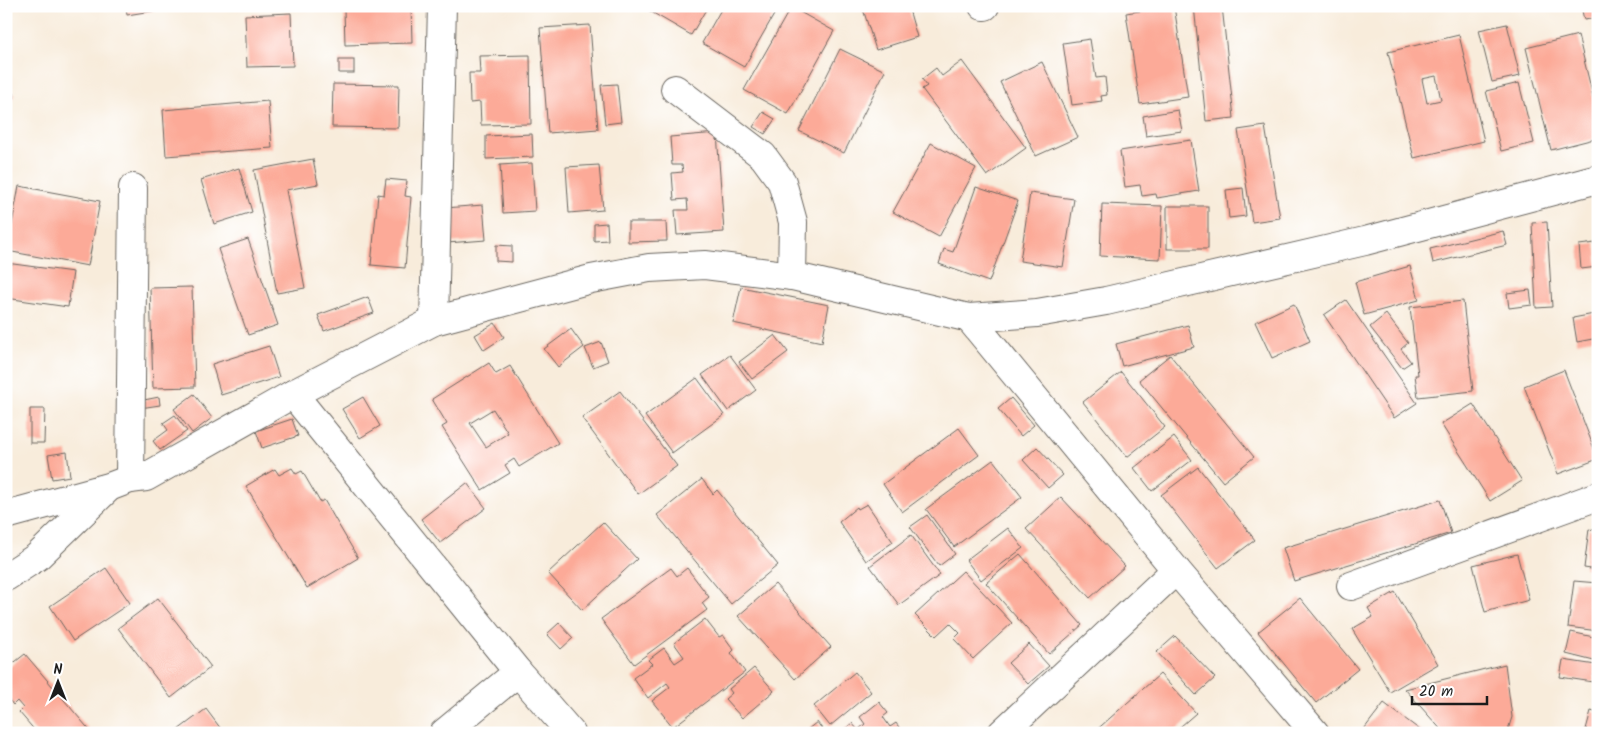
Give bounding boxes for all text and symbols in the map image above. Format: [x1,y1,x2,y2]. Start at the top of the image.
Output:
north arrow [32,656,82,706]
text: N [54,659,63,681]
scale bar [1412,674,1486,706]
text: 20 m [1419,680,1453,704]

